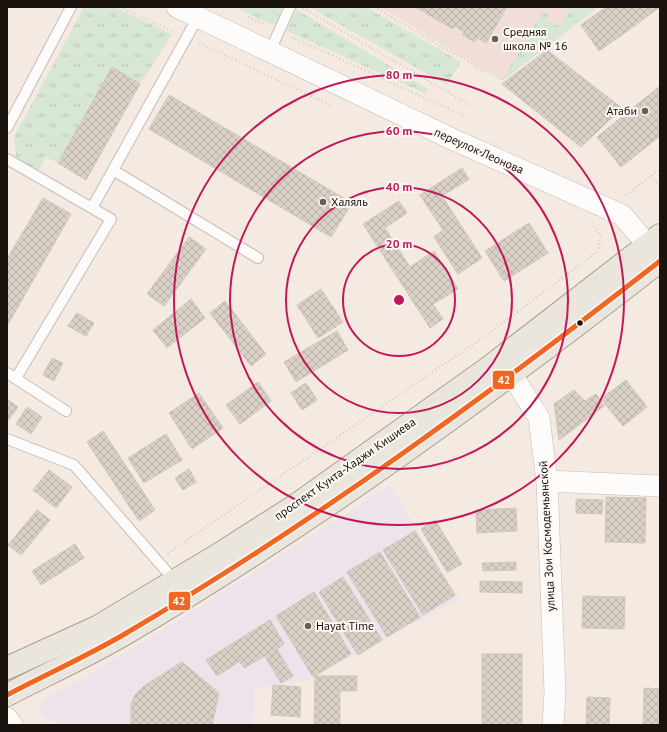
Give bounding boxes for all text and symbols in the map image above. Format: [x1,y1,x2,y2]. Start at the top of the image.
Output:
place label: Средняя школа № 16 [503,24,568,53]
marker: Средняя школа № 16 [490,34,500,44]
text: 80 m [386,67,412,82]
place label: Атаби [607,103,637,118]
marker: Атаби [640,106,650,116]
text: 60 m [386,123,412,138]
street label: переулок Леонова [432,124,526,177]
text: 40 m [386,179,412,194]
place label: Халяль [331,194,368,209]
marker: Халяль [318,197,328,207]
text: 20 m [386,236,412,251]
centre of rings [392,293,406,307]
unlabelled marker [575,318,585,328]
line badge: 42 [492,370,515,390]
text: 42 [498,373,510,387]
street label: проспект Кунта-Хаджи Кишиева [271,414,418,523]
street label: улица Зои Космодемьянской [535,460,558,612]
line badge: 42 [168,591,191,611]
text: 42 [173,594,185,608]
place label: Hayat Time [316,618,374,633]
marker: Hayat Time [303,621,313,631]

